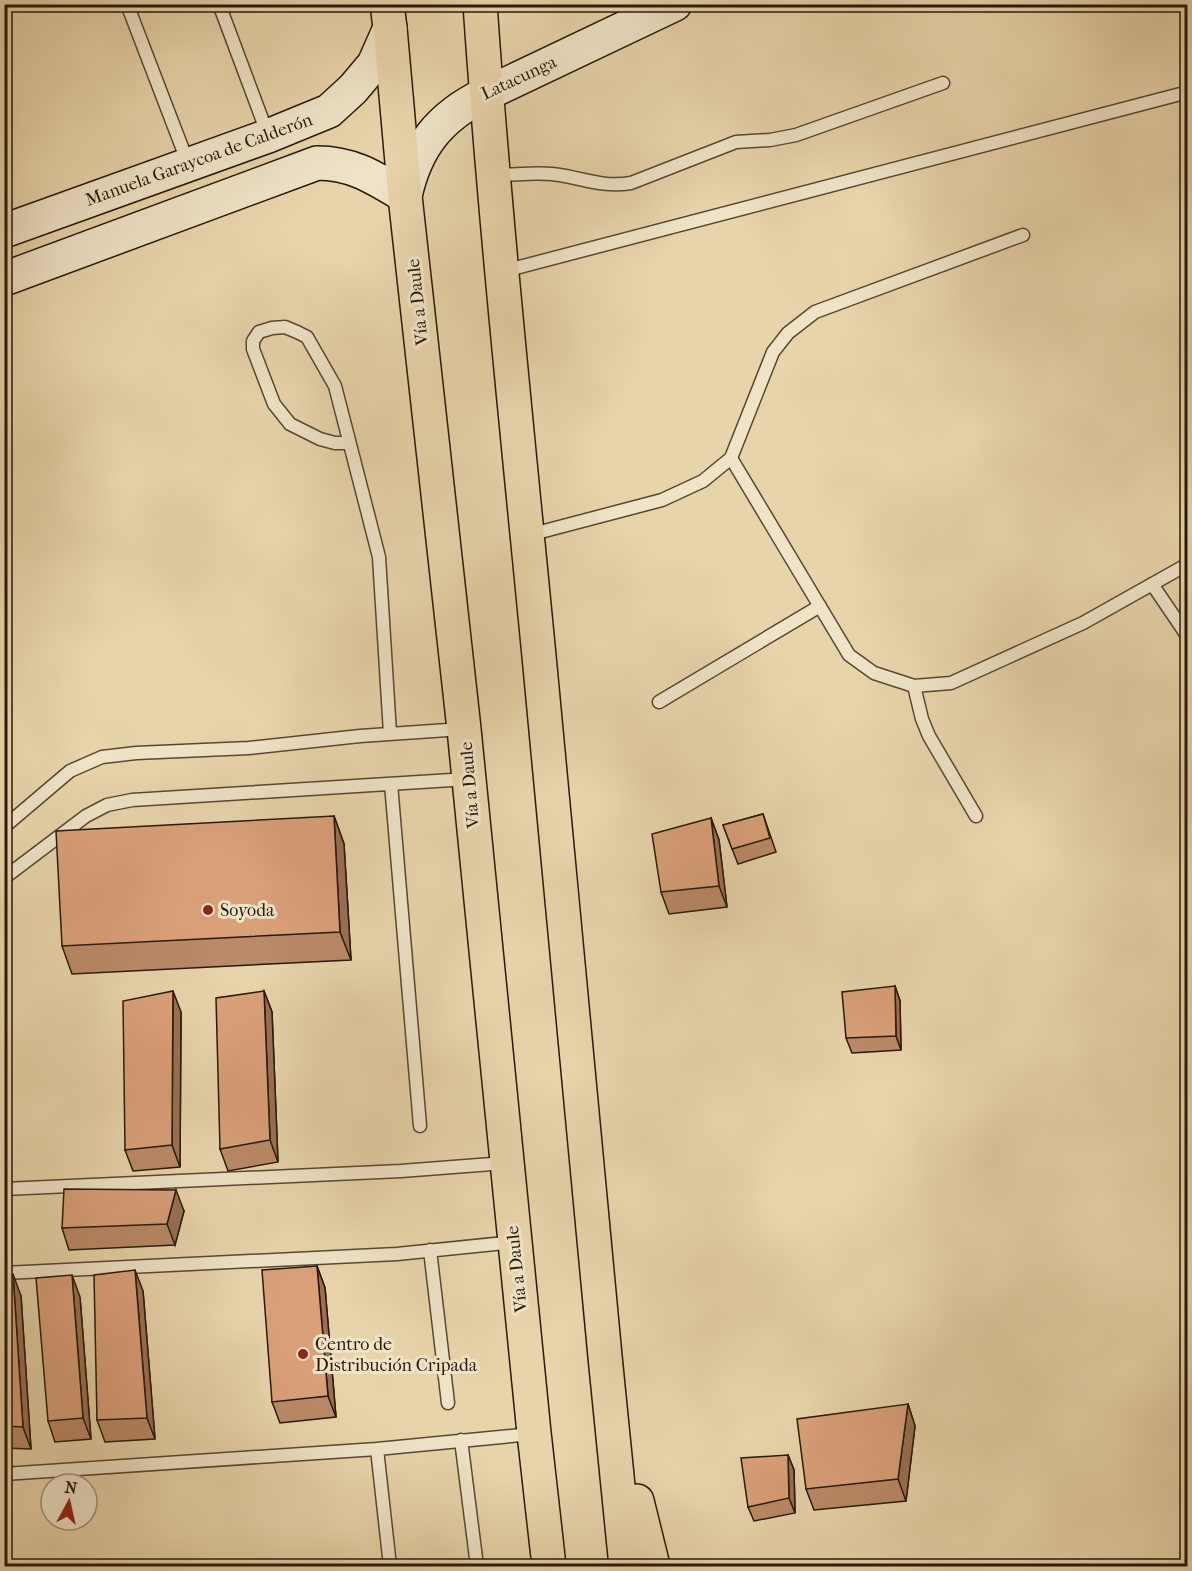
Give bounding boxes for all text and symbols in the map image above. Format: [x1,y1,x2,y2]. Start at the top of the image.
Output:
street label: Latacunga [478,51,561,105]
street label: Manuela Garaycoa de Calderón [83,109,316,211]
street label: Vía a Daule [403,258,433,347]
street label: Vía a Daule [456,741,484,830]
place label: Soyoda [220,900,275,921]
marker: Soyoda [201,903,215,917]
street label: Vía a Daule [502,1225,532,1314]
place label: Centro de Distribución Cripada [315,1334,478,1376]
marker: Centro de Distribución Cripada [296,1347,310,1361]
north arrow [39,1472,99,1532]
text: N [64,1477,79,1498]

